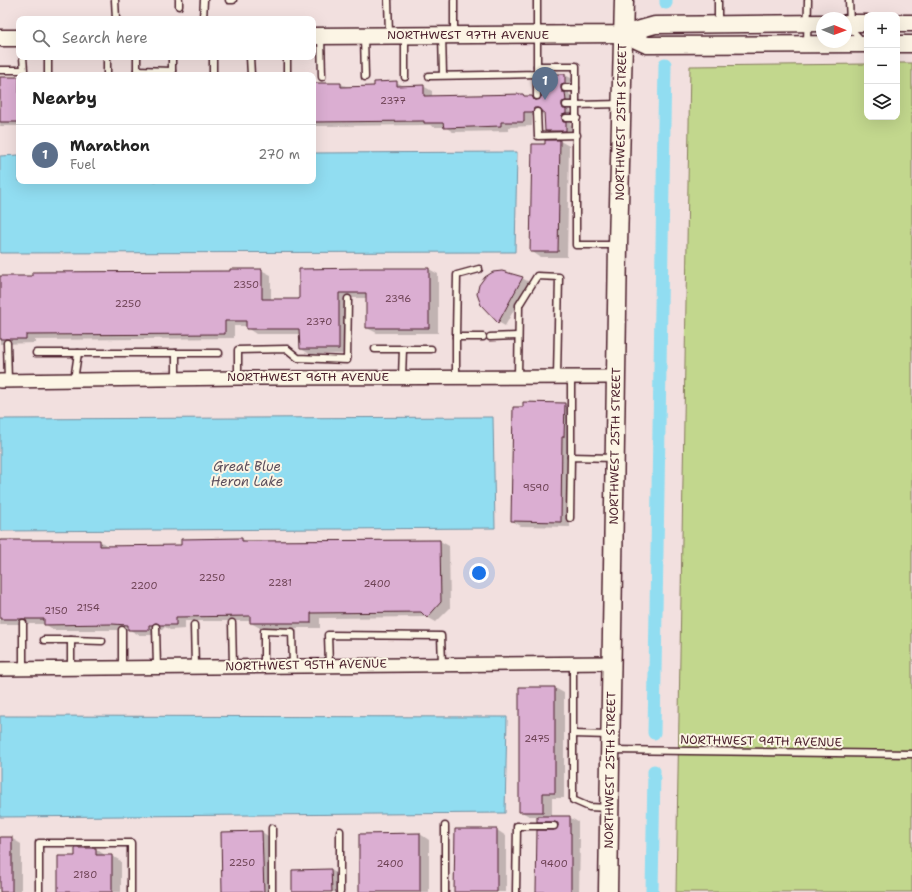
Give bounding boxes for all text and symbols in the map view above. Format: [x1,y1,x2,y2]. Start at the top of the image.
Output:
north arrow [816,12,852,48]
map controls [864,12,900,120]
button: + [864,12,900,48]
search box [16,16,316,60]
icon: search [30,27,52,49]
street label: NORTHWEST 97TH AVENUE [387,27,549,43]
text: Search here [62,28,148,48]
street label: NORTHWEST 25TH STREET [612,43,630,201]
button: − [864,48,900,84]
pin: 1 [532,67,558,100]
button: layers [864,84,900,120]
text: Nearby [32,87,97,109]
house number: 2377 [380,94,406,107]
text: Marathon [70,136,150,156]
text: 1 [42,146,48,163]
text: 270 m [258,146,300,163]
text: Fuel [70,156,95,173]
house number: 2350 [233,278,259,291]
house number: 2396 [385,292,411,305]
house number: 2250 [115,297,141,310]
house number: 2370 [306,315,332,328]
street label: NORTHWEST 25TH STREET [606,367,624,525]
street label: NORTHWEST 96TH AVENUE [227,369,389,385]
water label: Great Blue Heron Lake [211,458,283,490]
house number: 9590 [523,481,549,494]
your location [469,563,489,583]
house number: 2250 [199,571,225,584]
house number: 2281 [268,576,292,589]
house number: 2400 [363,577,391,590]
house number: 2200 [130,579,158,592]
house number: 2154 [76,601,100,614]
house number: 2150 [44,604,68,617]
street label: NORTHWEST 95TH AVENUE [225,656,387,674]
street label: NORTHWEST 25TH STREET [601,691,619,849]
house number: 2475 [524,732,550,745]
street label: NORTHWEST 94TH AVENUE [680,732,842,750]
house number: 2250 [229,856,255,869]
house number: 2400 [376,857,404,870]
house number: 9400 [540,857,568,870]
house number: 2180 [73,868,97,881]

